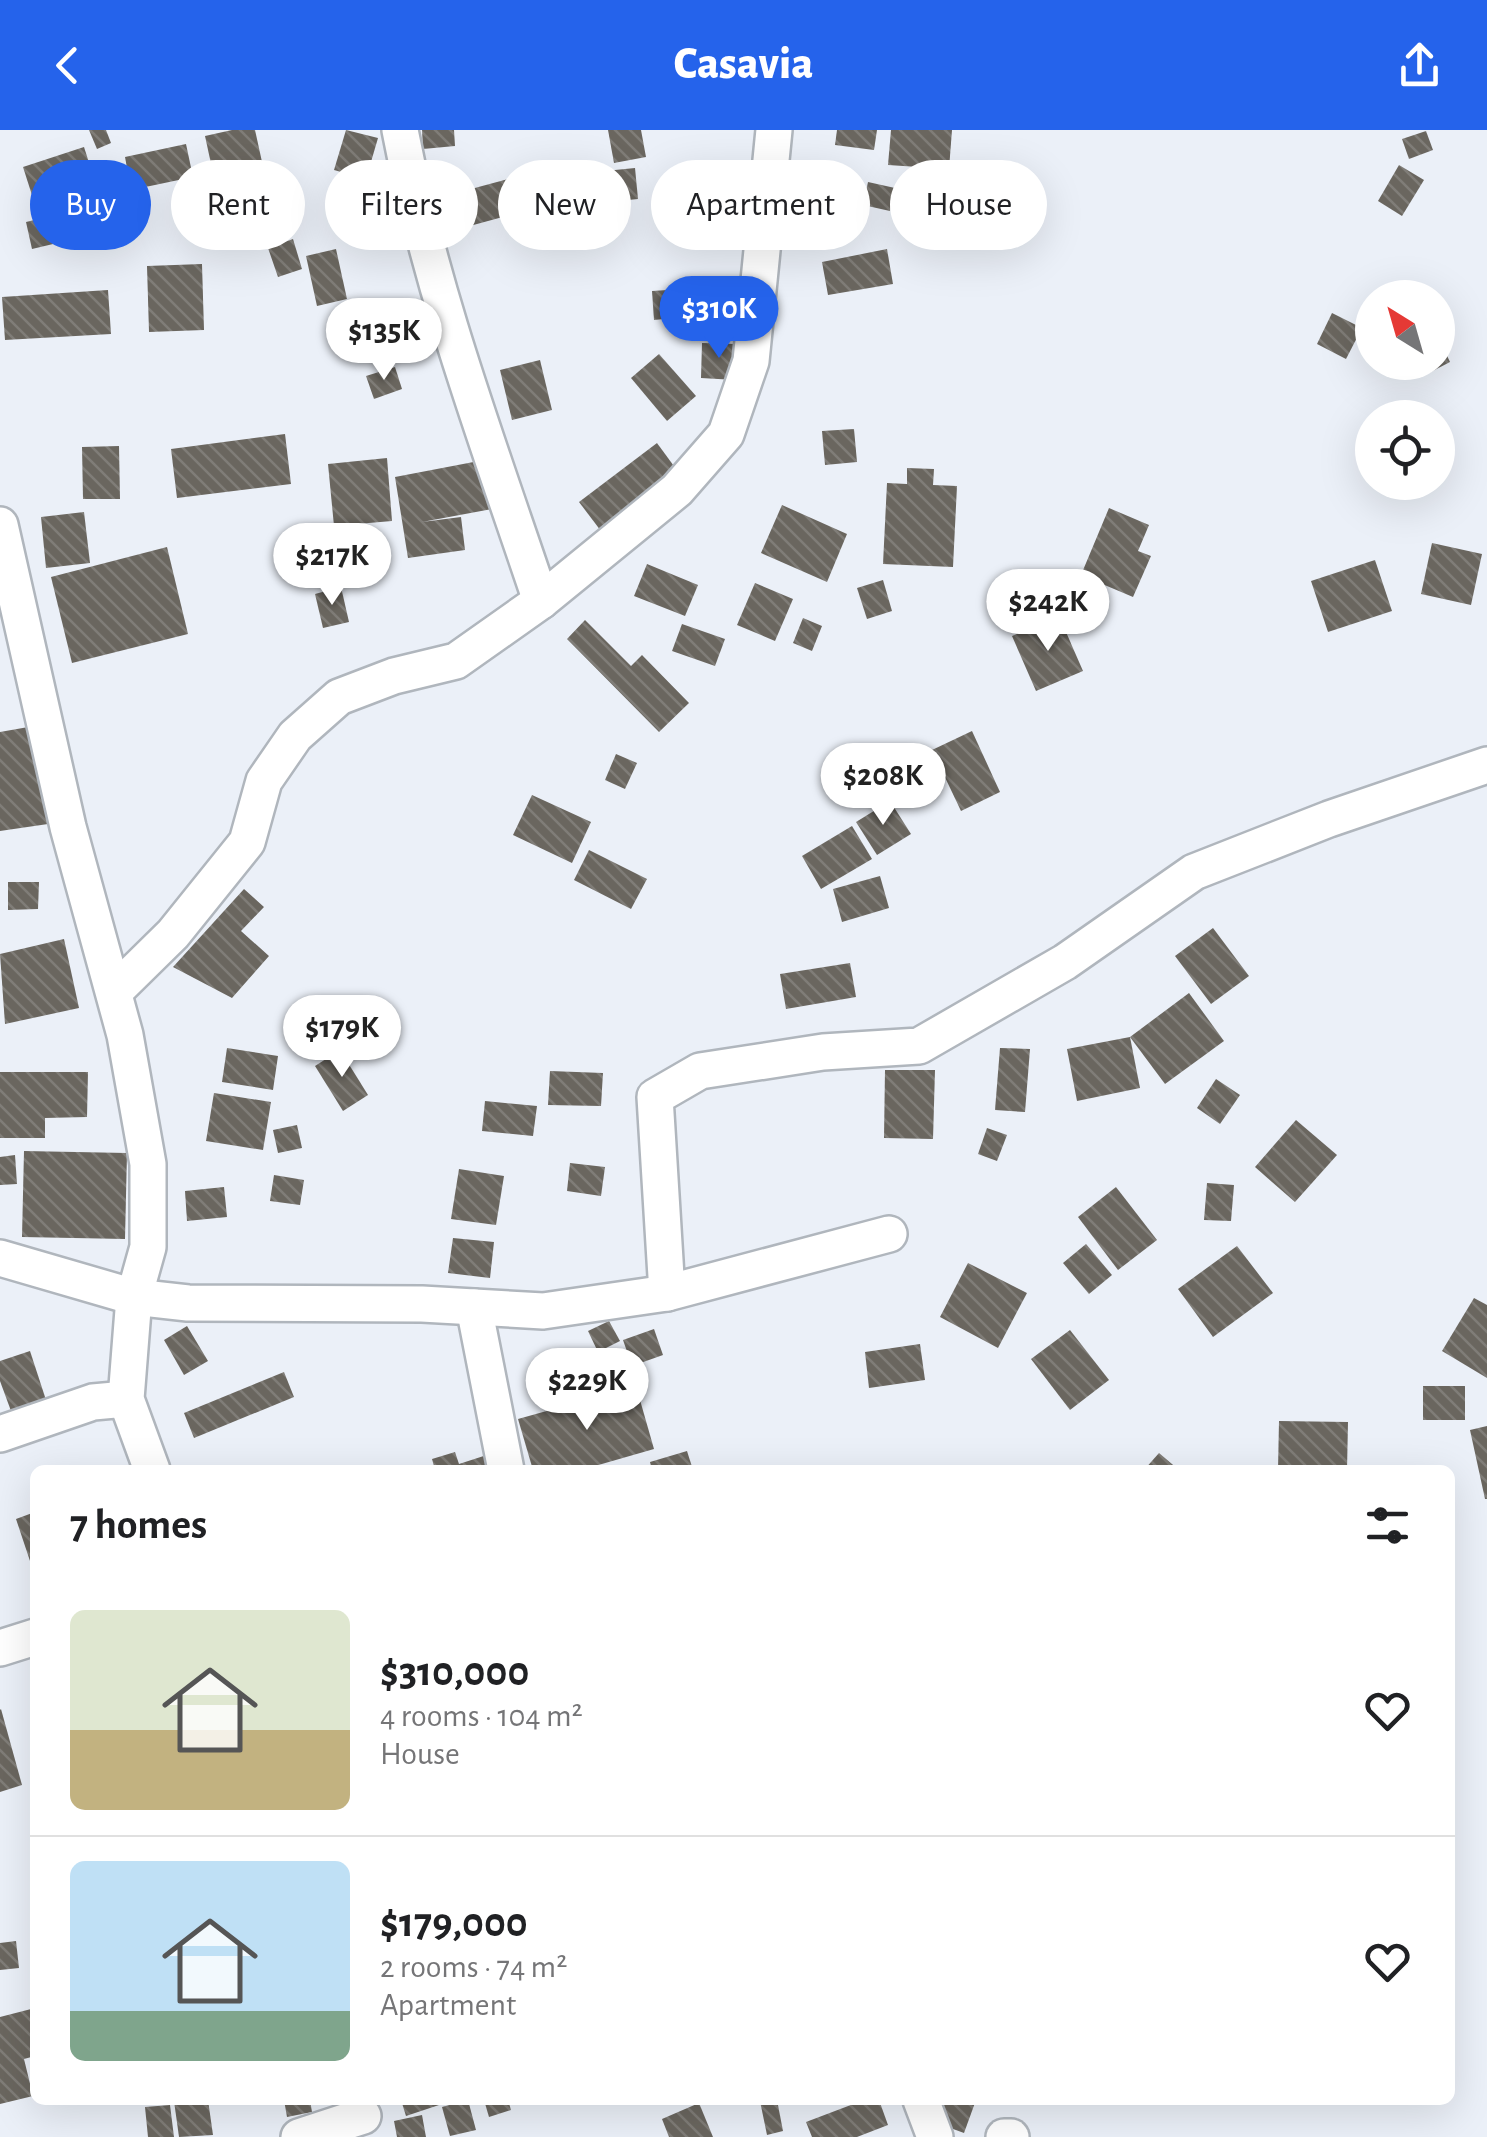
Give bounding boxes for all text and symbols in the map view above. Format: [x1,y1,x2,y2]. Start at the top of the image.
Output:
icon: back [40,38,95,93]
icon: share [1392,38,1447,93]
text: Casavia [674,42,813,87]
chip: Buy [30,160,151,250]
chip: Rent [171,160,305,250]
chip: Filters [325,160,478,250]
chip: New [498,160,631,250]
chip: Apartment [651,160,870,250]
chip: House [890,160,1047,250]
pin: $310K [649,276,789,361]
north arrow [1355,280,1455,380]
map controls [1355,280,1455,500]
text: $310K [681,292,757,324]
pin: $135K [314,298,454,383]
text: $135K [348,314,420,346]
button: locate [1355,400,1455,500]
pin: $217K [262,523,402,608]
text: $217K [295,539,369,571]
pin: $242K [978,569,1118,654]
text: $242K [1008,585,1088,617]
pin: $208K [813,743,953,828]
text: $208K [843,759,923,791]
pin: $179K [272,995,412,1080]
text: $179K [305,1011,379,1043]
pin: $229K [517,1348,657,1433]
text: $229K [548,1364,626,1396]
icon: filters [1360,1498,1415,1553]
text: 7 homes [70,1504,207,1546]
icon: home [150,1650,270,1770]
text: $310,000 [380,1651,529,1693]
icon: heart [1360,1683,1415,1738]
text: 4 rooms · 104 m² [380,1700,583,1732]
text: House [380,1738,460,1770]
icon: home [150,1901,270,2021]
text: $179,000 [380,1902,528,1944]
icon: heart [1360,1934,1415,1989]
text: 2 rooms · 74 m² [380,1951,567,1983]
text: Apartment [380,1989,516,2021]

